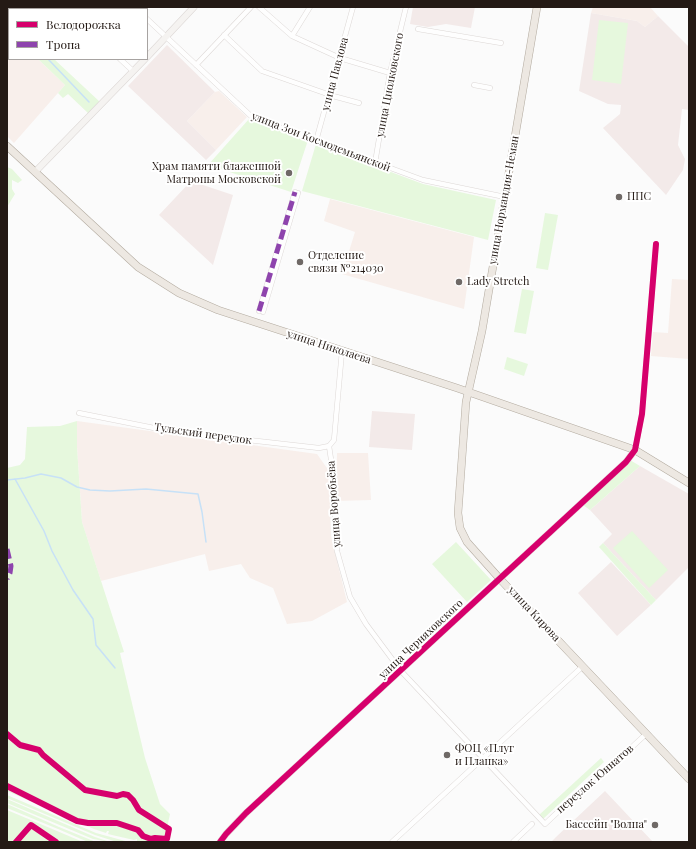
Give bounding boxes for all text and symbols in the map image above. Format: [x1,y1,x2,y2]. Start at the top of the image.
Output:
legend [8,8,148,60]
text: Велодорожка [46,16,121,32]
street label: улица Циолковского [373,32,407,138]
text: Тропа [46,36,80,52]
street label: улица Павлова [319,36,351,112]
street label: улица Зои Космодемьянской [250,109,392,175]
street label: улица Нормандия-Неман [486,135,522,265]
place label: Храм памяти блаженной Матроны Московской [152,160,281,186]
marker: Храм памяти блаженной Матроны Московской [284,168,294,178]
place label: ППС [627,190,651,204]
marker: ППС [614,192,624,202]
place label: Отделение связи №214030 [308,249,384,275]
marker: Отделение связи №214030 [295,257,305,267]
place label: Lady Stretch [467,275,529,289]
marker: Lady Stretch [454,277,464,287]
street label: улица Николаева [285,327,373,367]
street label: Тульский переулок [153,421,253,447]
street label: улица Воробьёва [324,460,344,548]
street label: улица Кирова [505,584,563,644]
street label: улица Черняховского [376,597,466,681]
place label: ФОЦ «Плуг и Планка» [455,742,514,768]
street label: переулок Юннатов [554,742,636,816]
marker: ФОЦ «Плуг и Планка» [442,750,452,760]
place label: Бассейн "Волна" [566,818,647,832]
marker: Бассейн "Волна" [650,820,660,830]

